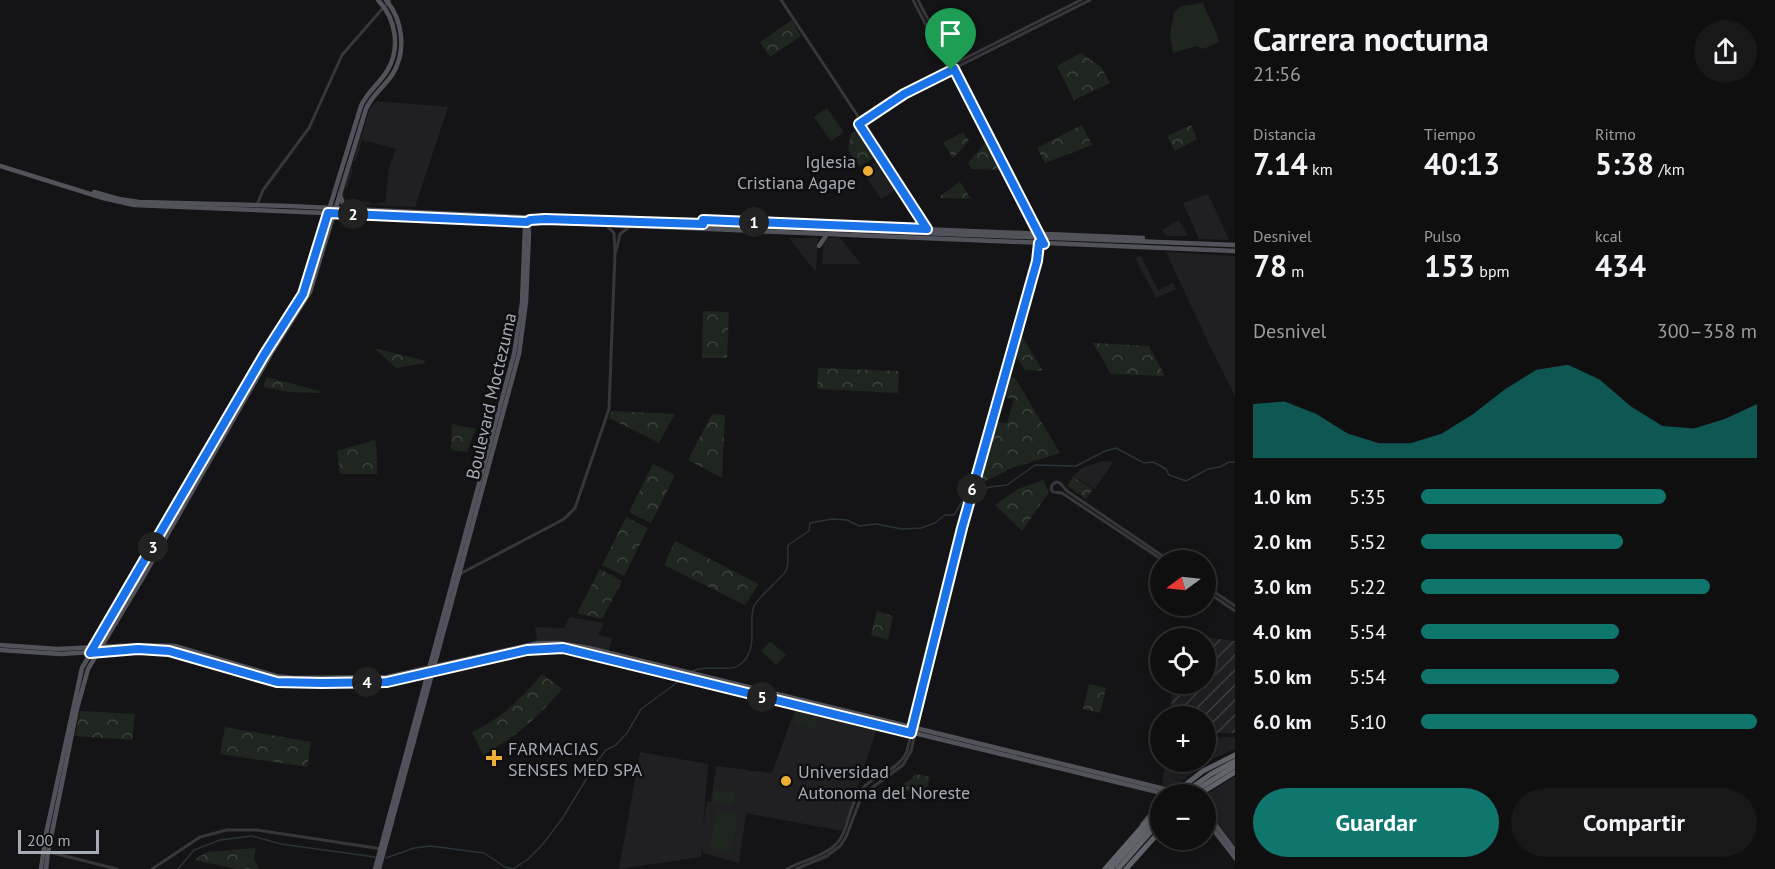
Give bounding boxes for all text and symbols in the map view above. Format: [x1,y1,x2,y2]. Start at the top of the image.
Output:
pin [925,8,976,70]
icon: arrive [934,17,967,50]
text: Carrera nocturna [1253,17,1489,60]
button: share [1694,20,1757,83]
text: 21:56 [1253,61,1301,87]
text: Distancia [1253,124,1316,144]
text: Tiempo [1424,124,1476,144]
text: Ritmo [1595,124,1636,144]
text: 7.14 [1253,144,1308,183]
text: 40:13 [1424,144,1500,183]
text: 5:38 [1595,144,1654,183]
place label: Iglesia Cristiana Agape [737,150,856,194]
text: km [1308,159,1333,179]
text: /km [1654,159,1685,179]
marker: Iglesia Cristiana Agape [861,164,875,178]
pin: 2 [338,199,368,229]
text: 2 [348,204,358,224]
pin: 1 [739,207,769,237]
text: 1 [749,212,759,232]
text: Desnivel [1253,226,1312,246]
text: Pulso [1424,226,1461,246]
text: kcal [1595,226,1622,246]
text: 78 [1253,246,1287,285]
text: 153 [1424,246,1475,285]
text: 434 [1595,246,1646,285]
text: m [1287,261,1304,281]
text: bpm [1475,261,1510,281]
street label: Boulevard Moctezuma [461,310,521,482]
text: Desnivel [1253,318,1326,344]
text: 300–358 m [1657,318,1757,344]
pin: 6 [957,474,987,504]
text: 6 [967,479,977,499]
text: 1.0 km [1253,484,1312,510]
text: 5:35 [1349,484,1386,510]
text: 2.0 km [1253,529,1312,555]
text: 5:52 [1349,529,1386,555]
pin: 3 [138,532,168,562]
text: 3 [148,537,158,557]
north arrow [1150,550,1216,616]
map controls [1150,550,1216,850]
text: 3.0 km [1253,574,1312,600]
text: 5:22 [1349,574,1386,600]
text: 4.0 km [1253,619,1312,645]
text: 5:54 [1349,619,1386,645]
button: locate [1150,628,1216,694]
text: 5.0 km [1253,664,1312,690]
text: 5:54 [1349,664,1386,690]
pin: 4 [352,667,382,697]
text: 4 [362,672,372,692]
pin: 5 [747,682,777,712]
text: 5 [757,687,767,707]
button: + [1150,706,1216,772]
text: 6.0 km [1253,709,1312,735]
text: 5:10 [1349,709,1386,735]
place label: FARMACIAS SENSES MED SPA [508,737,643,781]
marker: FARMACIAS SENSES MED SPA [485,749,503,767]
place label: Universidad Autonoma del Noreste [798,760,970,804]
marker: Universidad Autonoma del Noreste [779,774,793,788]
button: − [1150,784,1216,850]
button: Guardar [1253,788,1499,857]
button: Compartir [1511,788,1757,857]
scale bar [18,827,99,854]
text: 200 m [27,830,70,850]

